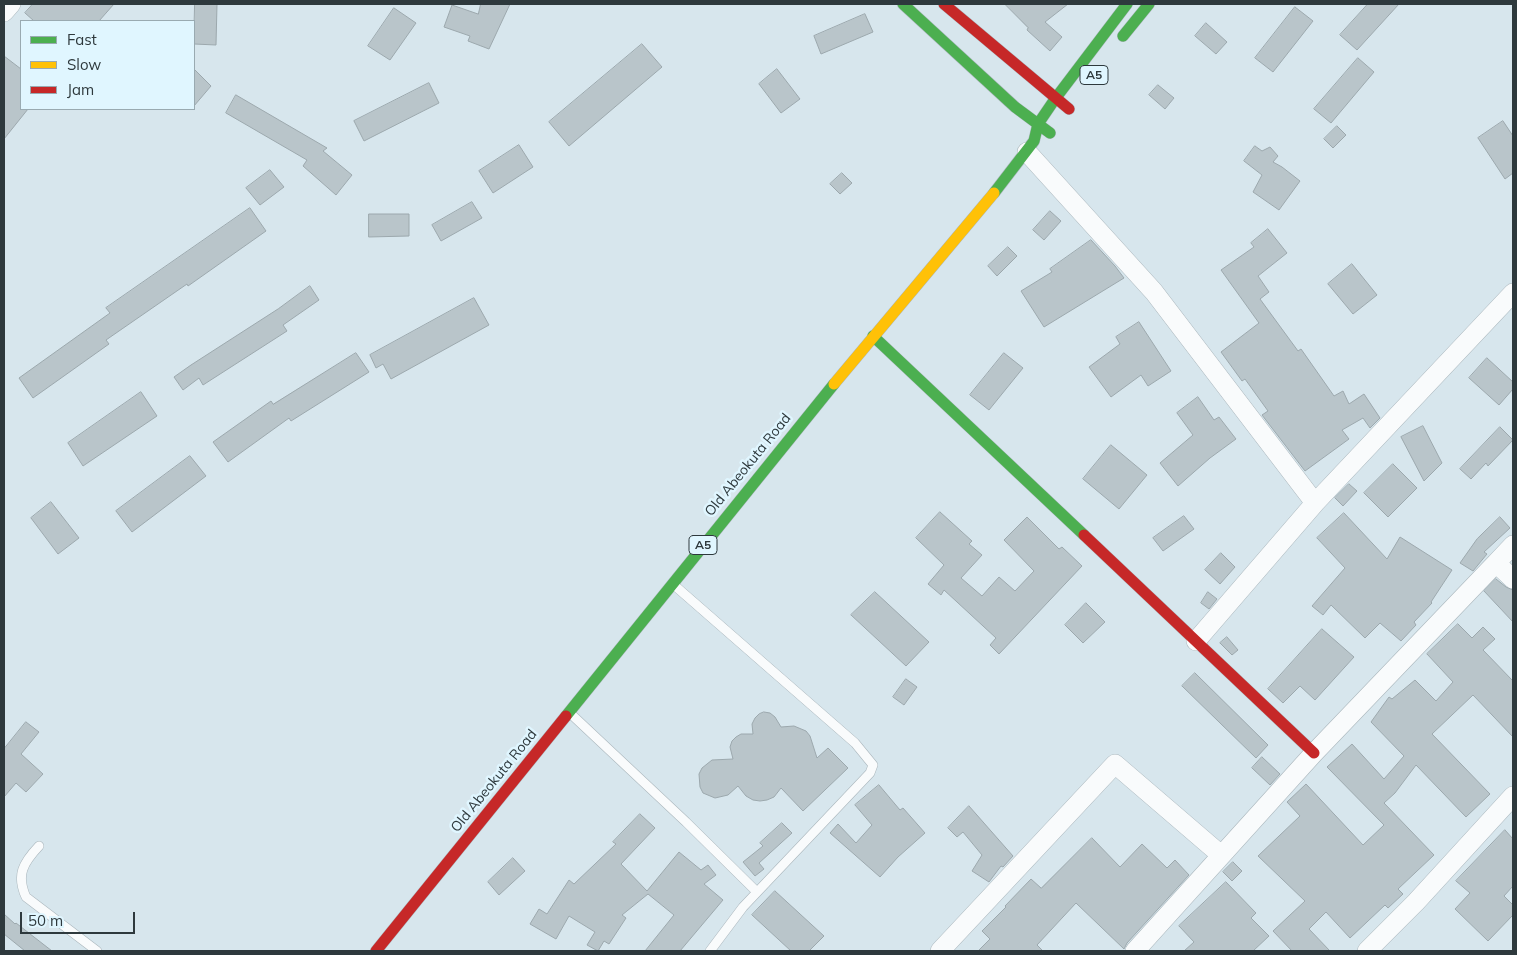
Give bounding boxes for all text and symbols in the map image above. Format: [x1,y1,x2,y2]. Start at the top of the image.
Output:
legend [20,20,195,110]
text: Fast [67,30,97,49]
text: Slow [67,55,101,74]
road number: A5 [1080,66,1108,84]
text: Jam [67,80,94,99]
street label: Old Abeokuta Road [701,410,795,520]
road number: A5 [689,536,717,554]
street label: Old Abeokuta Road [447,726,541,836]
scale bar [22,902,138,934]
text: 50 m [28,911,63,930]

